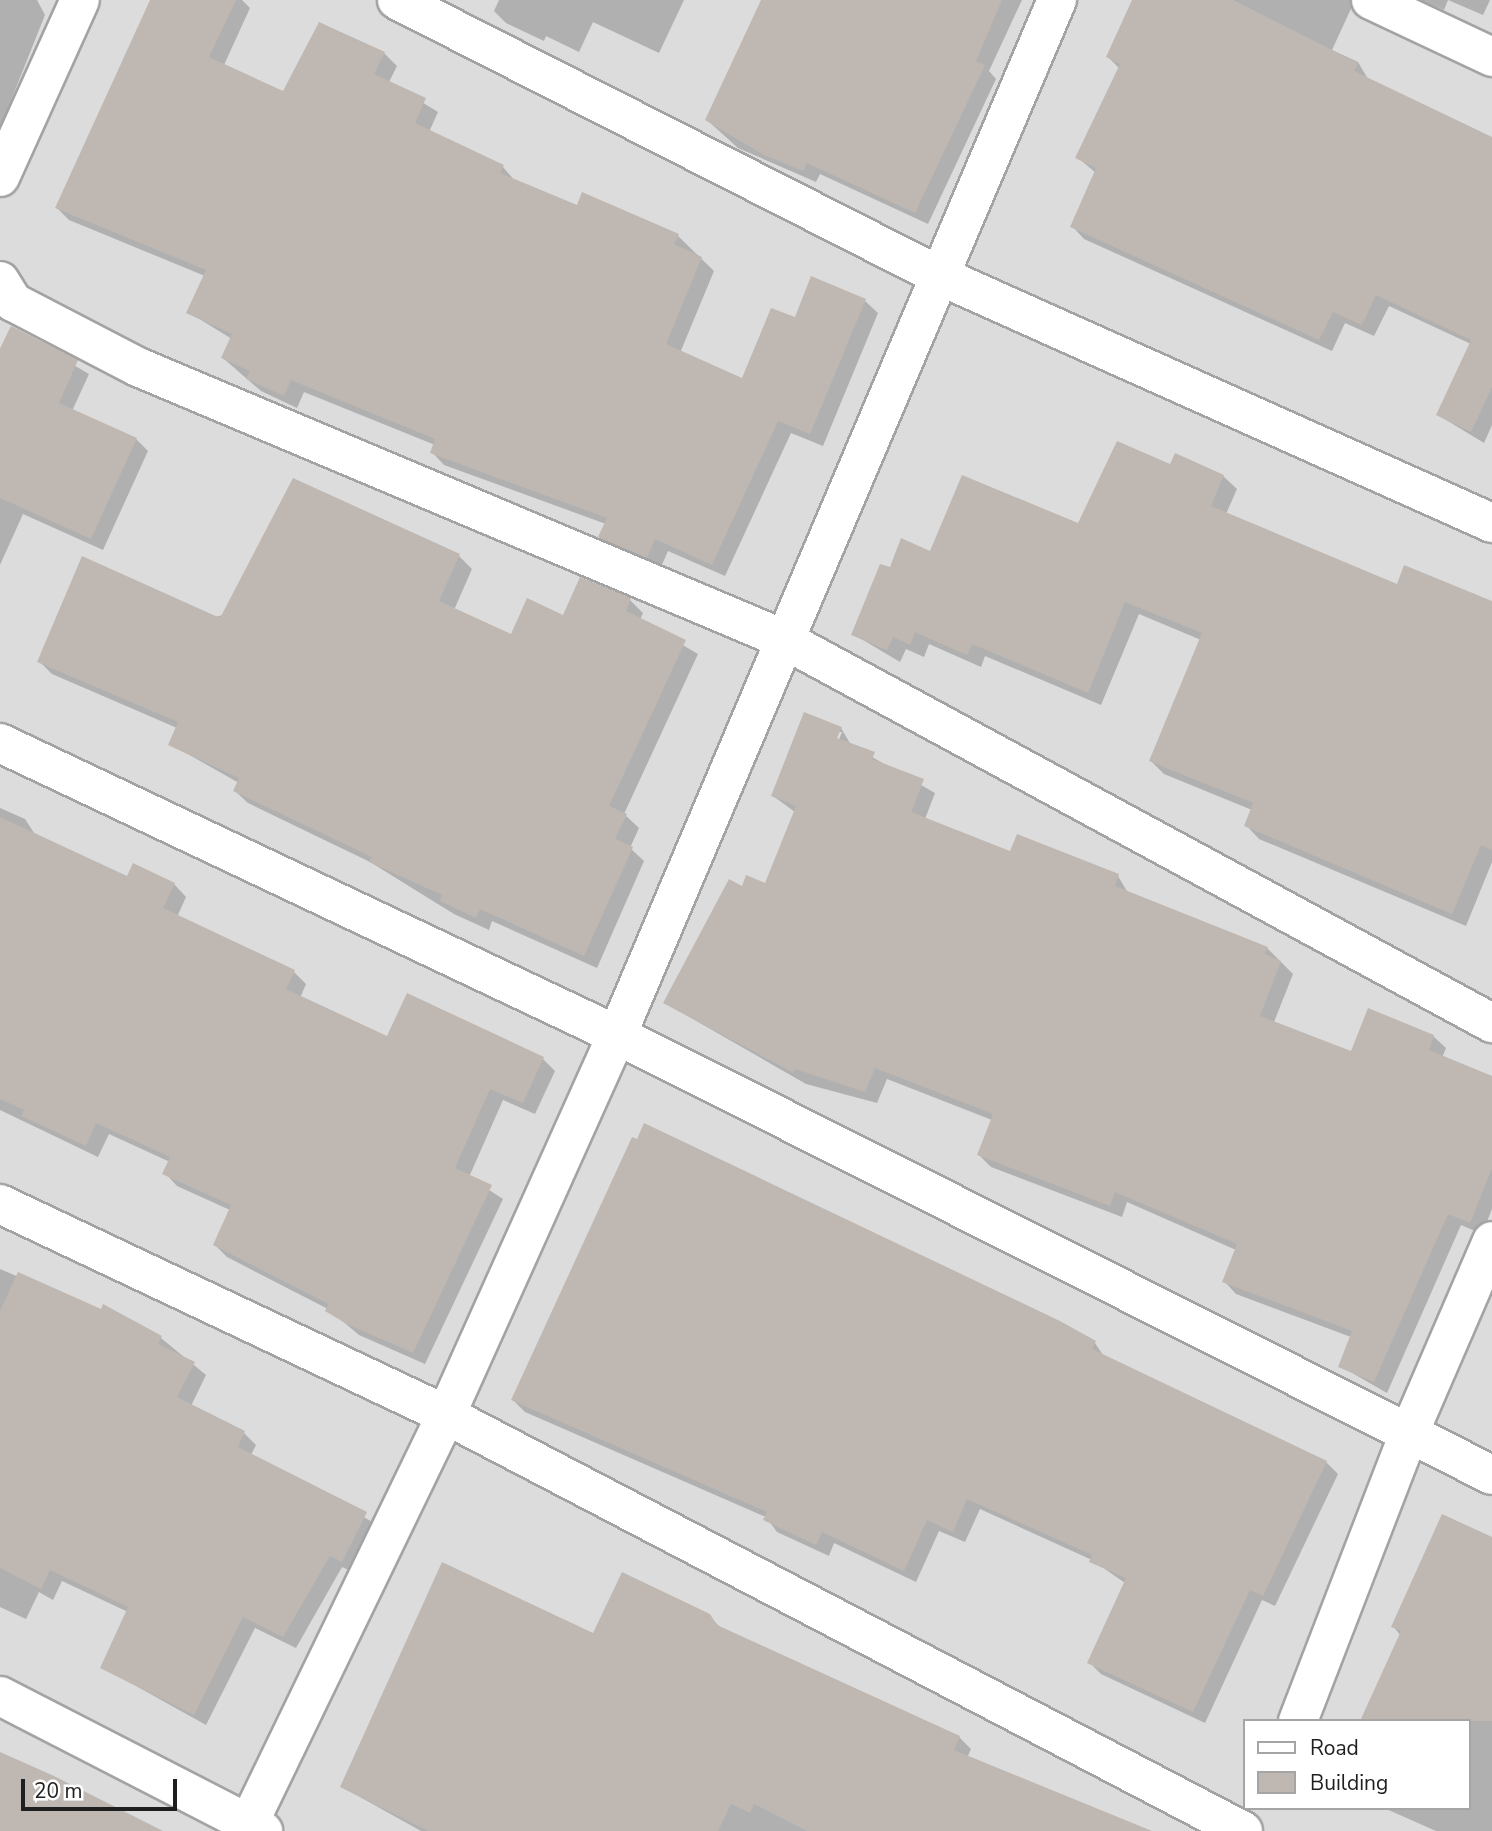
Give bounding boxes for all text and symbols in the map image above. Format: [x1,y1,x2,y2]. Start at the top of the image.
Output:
legend [1244,1719,1471,1810]
text: Road [1310,1734,1359,1762]
scale bar [24,1764,180,1808]
text: Building [1310,1769,1388,1797]
text: 20 m [34,1777,83,1805]

